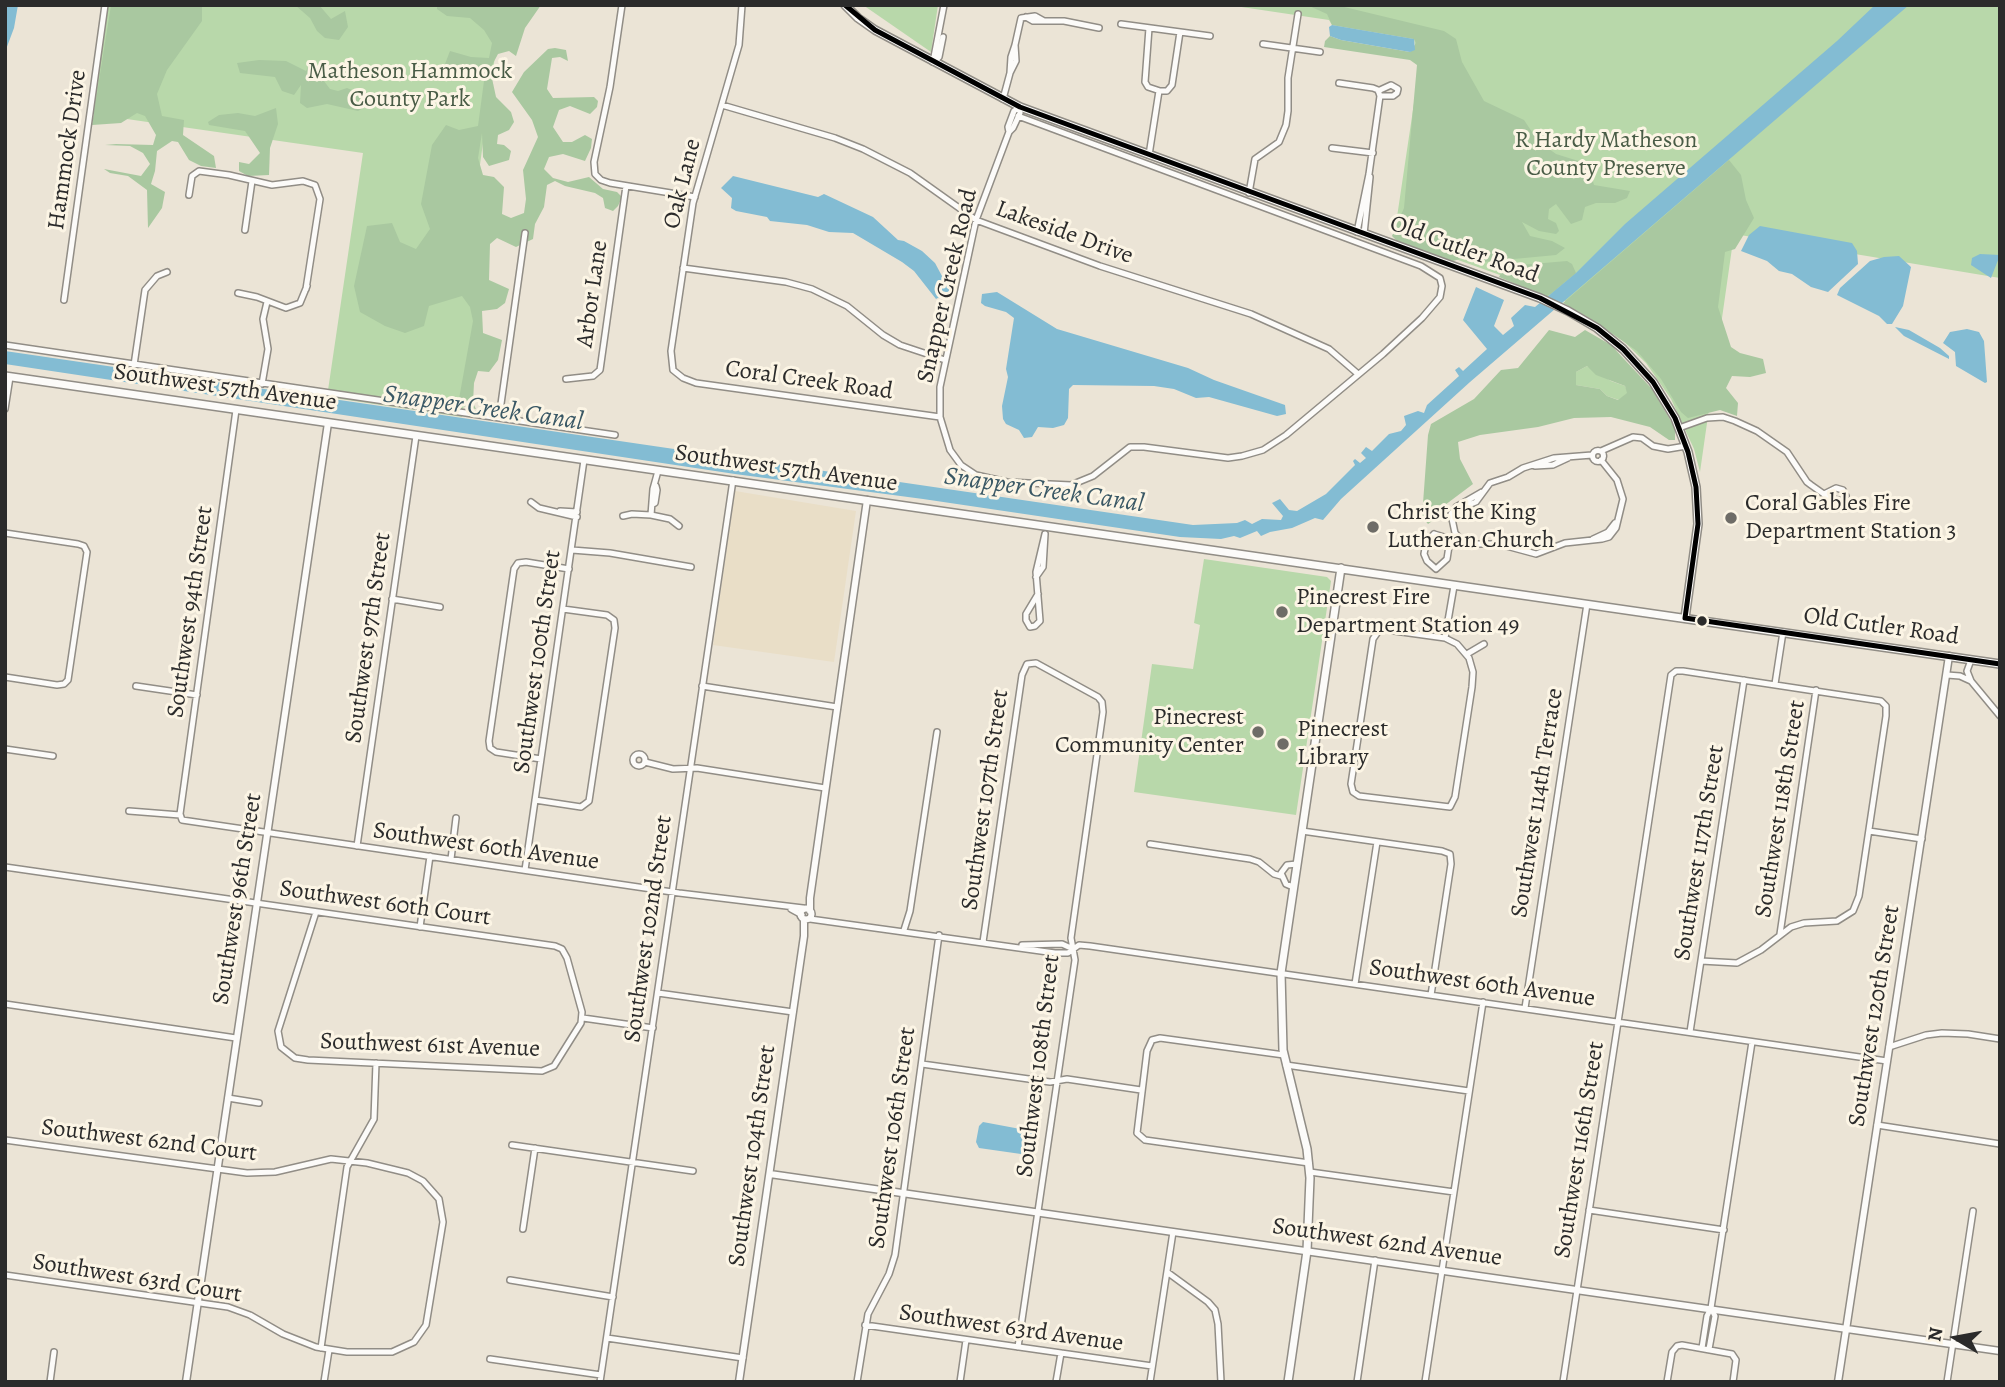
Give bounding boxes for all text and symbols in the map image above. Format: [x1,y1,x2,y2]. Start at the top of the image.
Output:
park label: Matheson Hammock County Park [307,58,513,114]
street label: Hammock Drive [43,68,93,232]
park label: R Hardy Matheson County Preserve [1514,127,1698,183]
street label: Oak Lane [658,136,708,232]
street label: Snapper Creek Road [912,186,984,386]
street label: Lakeside Drive [991,195,1137,271]
street label: Old Cutler Road [1386,210,1542,290]
street label: Arbor Lane [571,238,615,350]
street label: Coral Creek Road [723,355,895,407]
street label: Southwest 57th Avenue [112,358,338,418]
water label: Snapper Creek Canal [381,380,585,438]
street label: Southwest 57th Avenue [673,439,899,499]
water label: Snapper Creek Canal [942,462,1146,520]
place label: Coral Gables Fire Department Station 3 [1745,490,1956,546]
place label: Christ the King Lutheran Church [1387,499,1554,555]
street label: Southwest 94th Street [162,504,220,720]
marker: Coral Gables Fire Department Station 3 [1723,510,1739,526]
marker: Christ the King Lutheran Church [1365,519,1381,535]
street label: Southwest 97th Street [340,531,398,745]
street label: Southwest 100th Street [508,548,568,776]
place label: Pinecrest Fire Department Station 49 [1296,584,1519,640]
street label: Old Cutler Road [1801,602,1961,652]
marker: Pinecrest Fire Department Station 49 [1274,604,1290,620]
unlabelled marker [1695,614,1709,628]
street label: Southwest 114th Terrace [1506,686,1570,920]
street label: Southwest 107th Street [956,688,1016,912]
street label: Southwest 118th Street [1750,698,1812,920]
place label: Pinecrest Community Center [1055,704,1244,760]
place label: Pinecrest Library [1297,716,1388,772]
marker: Pinecrest Community Center [1250,724,1266,740]
marker: Pinecrest Library [1275,736,1291,752]
street label: Southwest 117th Street [1669,743,1731,963]
street label: Southwest 96th Street [207,791,269,1007]
street label: Southwest 102nd Street [619,813,679,1045]
street label: Southwest 60th Avenue [371,817,601,877]
street label: Southwest 60th Court [278,875,492,933]
street label: Southwest 120th Street [1843,903,1907,1129]
street label: Southwest 108th Street [1011,953,1067,1179]
street label: Southwest 60th Avenue [1367,954,1597,1014]
street label: Southwest 106th Street [863,1025,923,1251]
street label: Southwest 61st Avenue [319,1028,541,1064]
street label: Southwest 116th Street [1549,1040,1611,1260]
street label: Southwest 104th Street [723,1043,783,1269]
street label: Southwest 62nd Court [40,1113,258,1169]
street label: Southwest 62nd Avenue [1270,1213,1504,1273]
street label: Southwest 63rd Court [30,1248,244,1310]
street label: Southwest 63rd Avenue [897,1299,1125,1359]
north arrow [1921,1303,1991,1373]
text: N [1921,1325,1949,1343]

